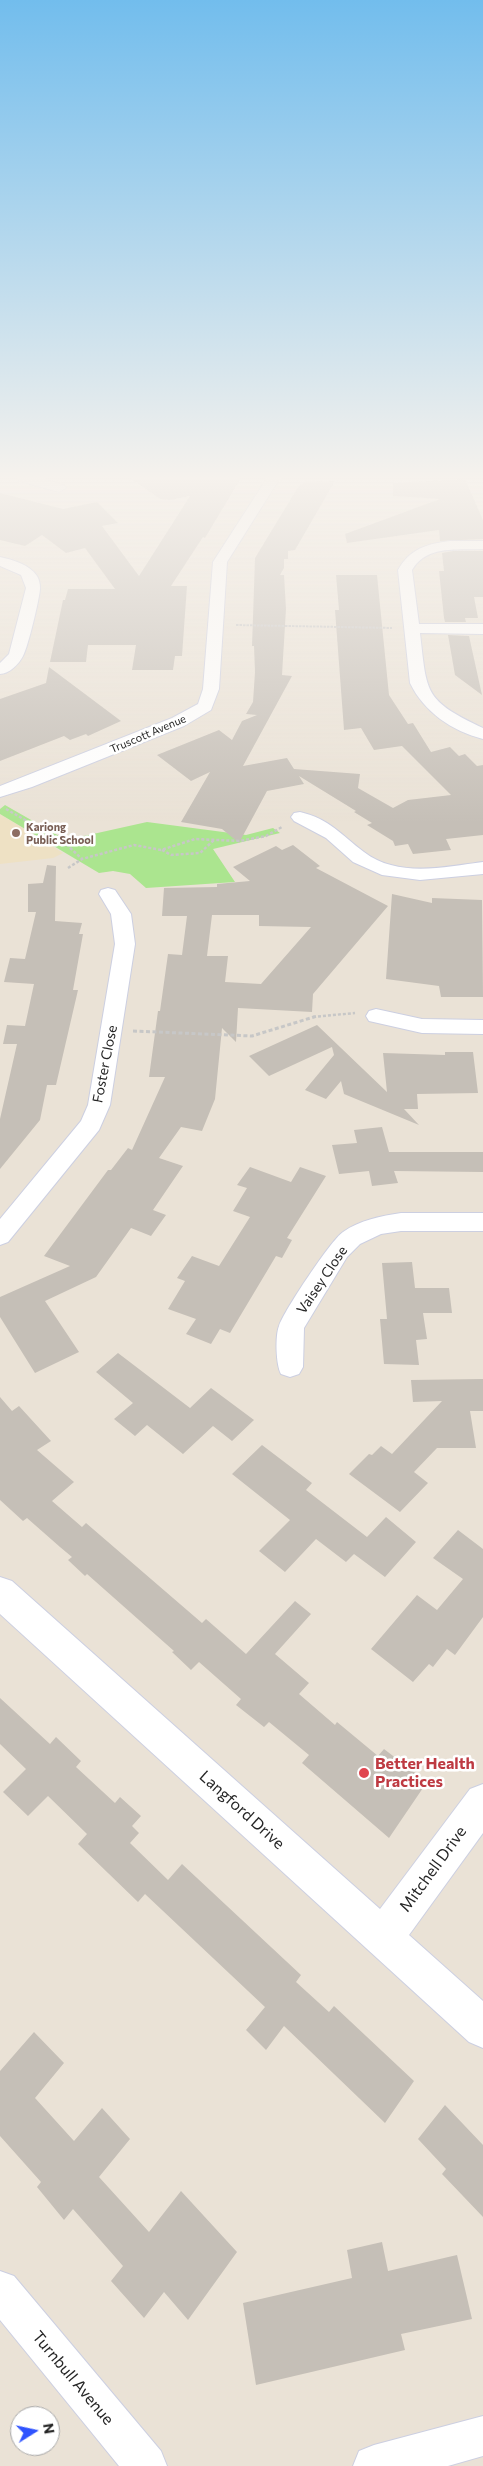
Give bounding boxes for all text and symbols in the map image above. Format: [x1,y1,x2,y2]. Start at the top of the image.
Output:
street label: Truscott Avenue [108,712,188,756]
place label: Kariong Public School [26,820,94,846]
marker: Kariong Public School [10,827,22,839]
street label: Foster Close [89,1024,121,1104]
street label: Vaisey Close [293,1243,351,1317]
place label: Better Health Practices [375,1754,475,1792]
marker: Better Health Practices [357,1766,371,1780]
street label: Langford Drive [195,1767,289,1853]
street label: Mitchell Drive [395,1822,471,1916]
street label: Turnbull Avenue [28,2327,118,2429]
north arrow [10,2406,60,2456]
text: N [40,2422,59,2435]

